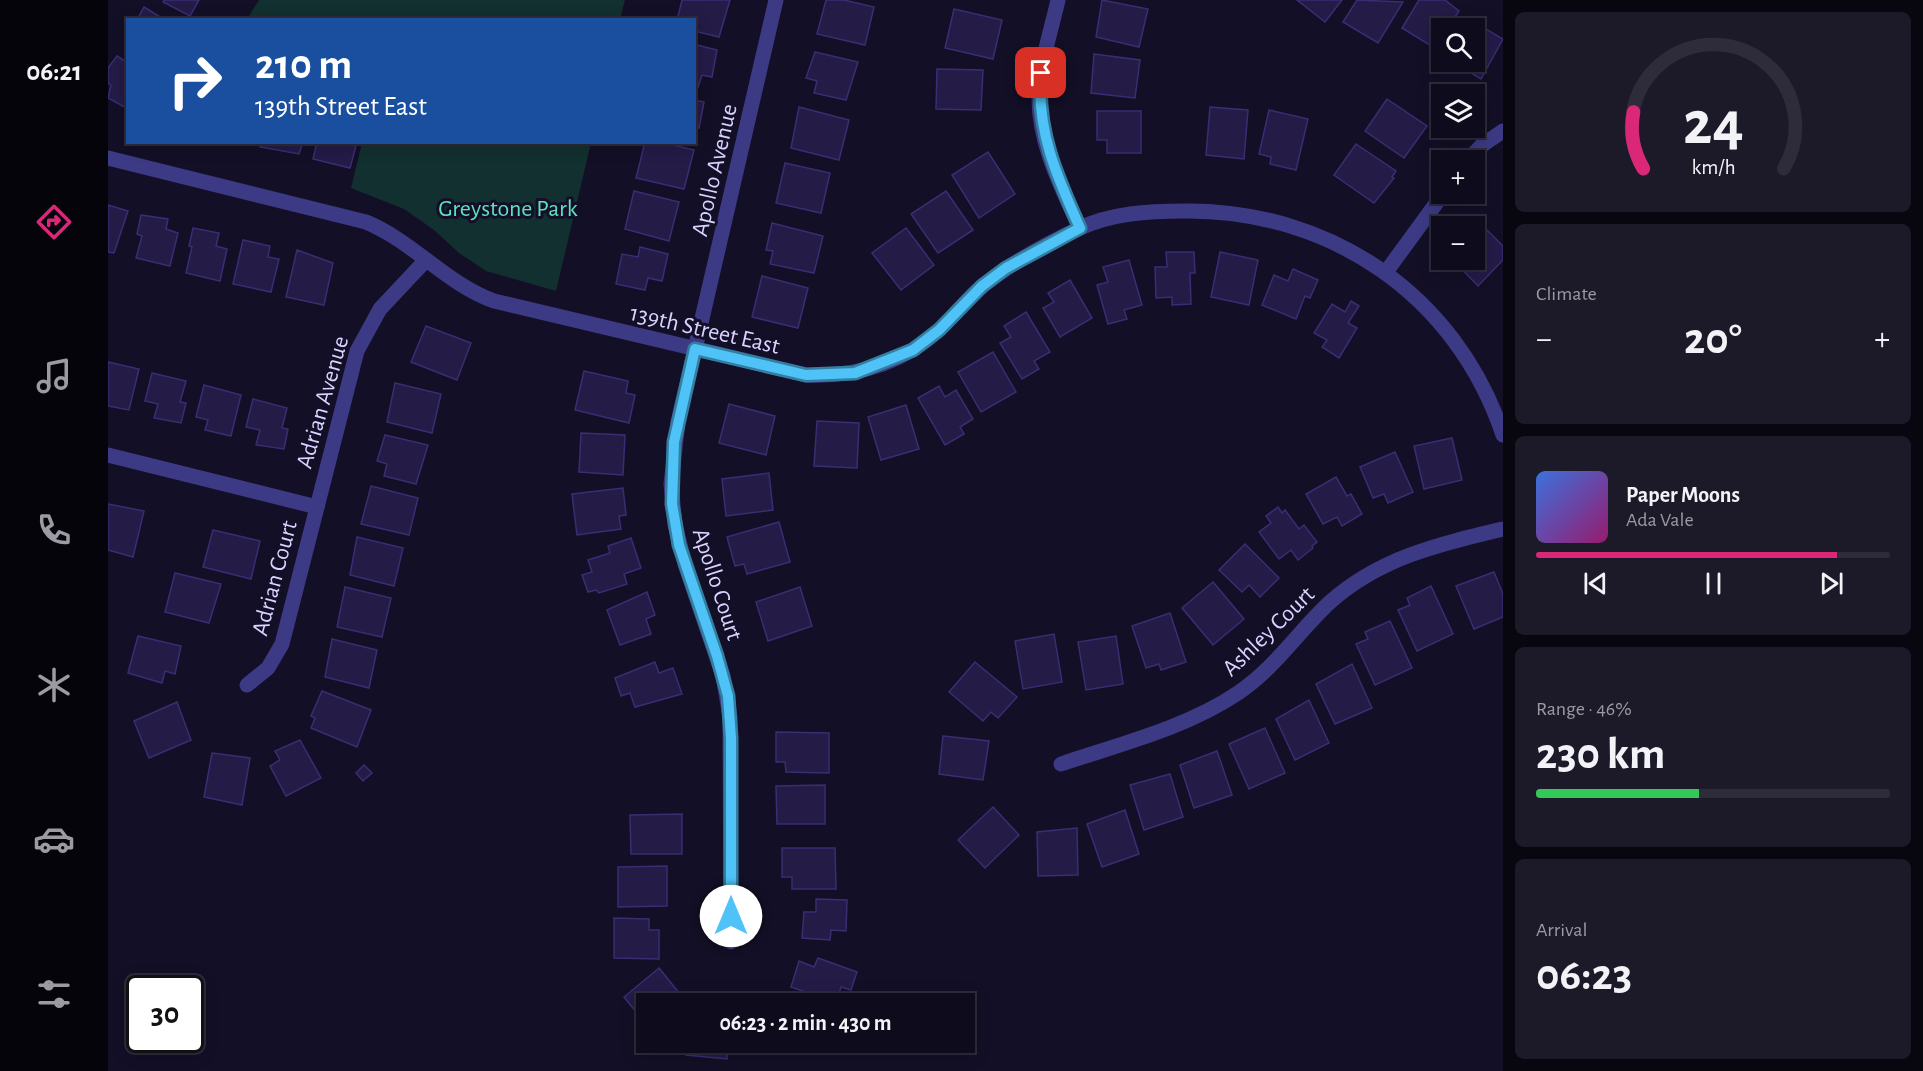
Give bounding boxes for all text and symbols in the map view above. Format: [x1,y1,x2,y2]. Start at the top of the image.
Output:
map controls [1431,18,1485,270]
button: search [1431,18,1485,72]
icon: right [156,42,234,120]
text: 210 m [255,44,352,86]
pin [1015,47,1066,98]
icon: arrive [1024,56,1057,89]
text: 06:21 [26,58,82,85]
button: layers [1431,84,1485,138]
text: 139th Street East [255,93,427,120]
text: 24 [1683,93,1743,155]
street label: Apollo Avenue [688,102,742,239]
button: + [1431,150,1485,204]
text: km/h [1691,157,1735,178]
park label: Greystone Park [438,197,578,221]
icon: directions [33,201,75,243]
button: − [1431,216,1485,270]
text: Climate [1536,284,1597,304]
street label: 139th Street East [628,301,782,359]
text: 20° [1684,317,1742,362]
text: − [1536,323,1552,356]
text: + [1874,323,1890,356]
street label: Adrian Avenue [293,333,353,471]
icon: music [33,355,75,397]
text: Paper Moons [1626,484,1740,506]
icon: phone [33,509,75,551]
text: Ada Vale [1626,510,1694,530]
street label: Adrian Court [248,518,302,638]
street label: Apollo Court [688,525,747,644]
icon: previous [1579,567,1612,600]
icon: pause [1697,567,1730,600]
icon: next [1815,567,1848,600]
street label: Ashley Court [1218,582,1320,681]
icon: climate [33,664,75,706]
text: Range · 46% [1536,699,1632,719]
text: 230 km [1536,732,1665,777]
icon: car [33,818,75,860]
position arrow [699,884,763,948]
text: Arrival [1536,920,1587,940]
text: 06:23 [1536,953,1632,998]
icon: filters [33,973,75,1015]
speed limit sign: 30 [126,975,204,1053]
text: 06:23 · 2 min · 430 m [719,1012,892,1034]

